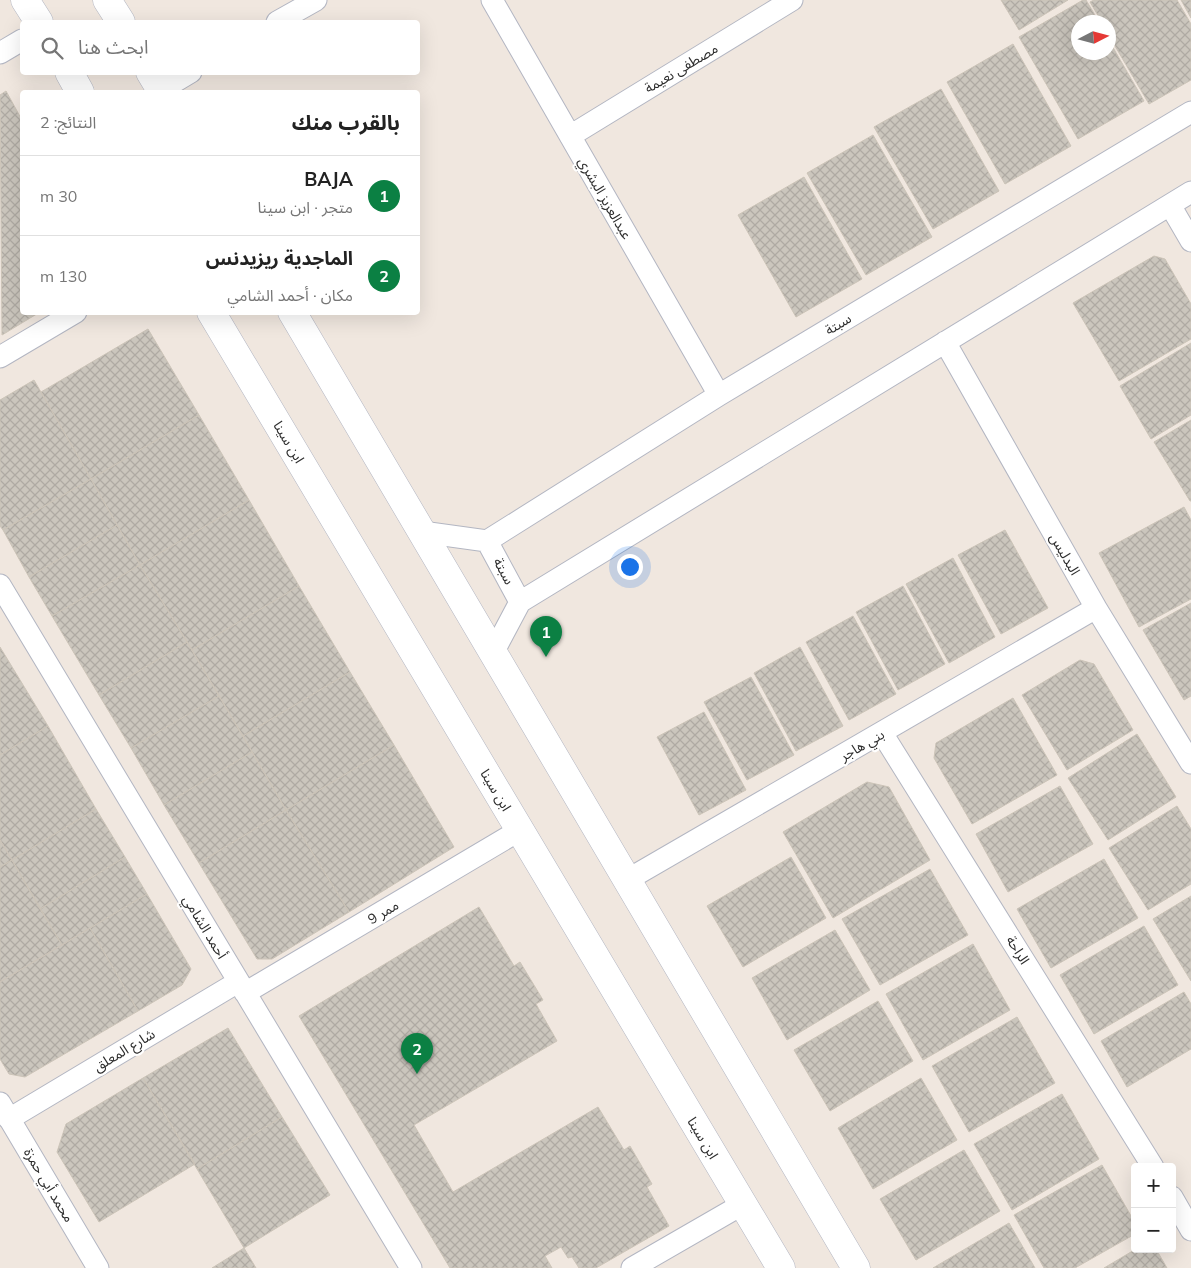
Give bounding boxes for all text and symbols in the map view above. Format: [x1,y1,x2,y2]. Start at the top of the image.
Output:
north arrow [1071,15,1116,60]
search box [20,20,420,75]
icon: search [38,34,66,62]
text: ابحث هنا [78,35,148,59]
street label: مصطفى نعيمة [641,39,721,97]
text: بالقرب منك [292,109,400,135]
text: النتائج: 2 [40,112,96,132]
street label: عبدالعزيز البشري [572,154,636,243]
text: BAJA [304,167,353,191]
text: 30 m [40,186,77,206]
text: 1 [379,186,389,206]
text: متجر · ابن سينا [257,197,353,217]
text: الماجدية ريزيدنس [206,246,353,270]
text: 130 m [40,266,87,286]
text: 2 [379,266,389,286]
text: مكان · أحمد الشامي [227,285,353,305]
street label: سبتة [821,309,855,339]
street label: ابن سينا [269,418,309,466]
street label: البدليس [1046,530,1084,578]
street label: سبتة [490,554,518,588]
your location [617,554,643,580]
pin: 1 [530,616,562,657]
street label: بني هاجر [836,725,889,767]
street label: ابن سينا [476,766,516,814]
street label: أحمد الشامي [177,892,231,964]
street label: ممر 9 [364,896,402,928]
street label: الراحة [1002,932,1034,968]
street label: شارع المعلق [90,1025,159,1077]
pin: 2 [401,1033,433,1074]
street label: ابن سينا [683,1114,723,1162]
street label: محمد أبي حمزة [18,1145,78,1227]
map controls [1131,1163,1176,1253]
button: + [1131,1163,1176,1208]
button: − [1131,1208,1176,1253]

